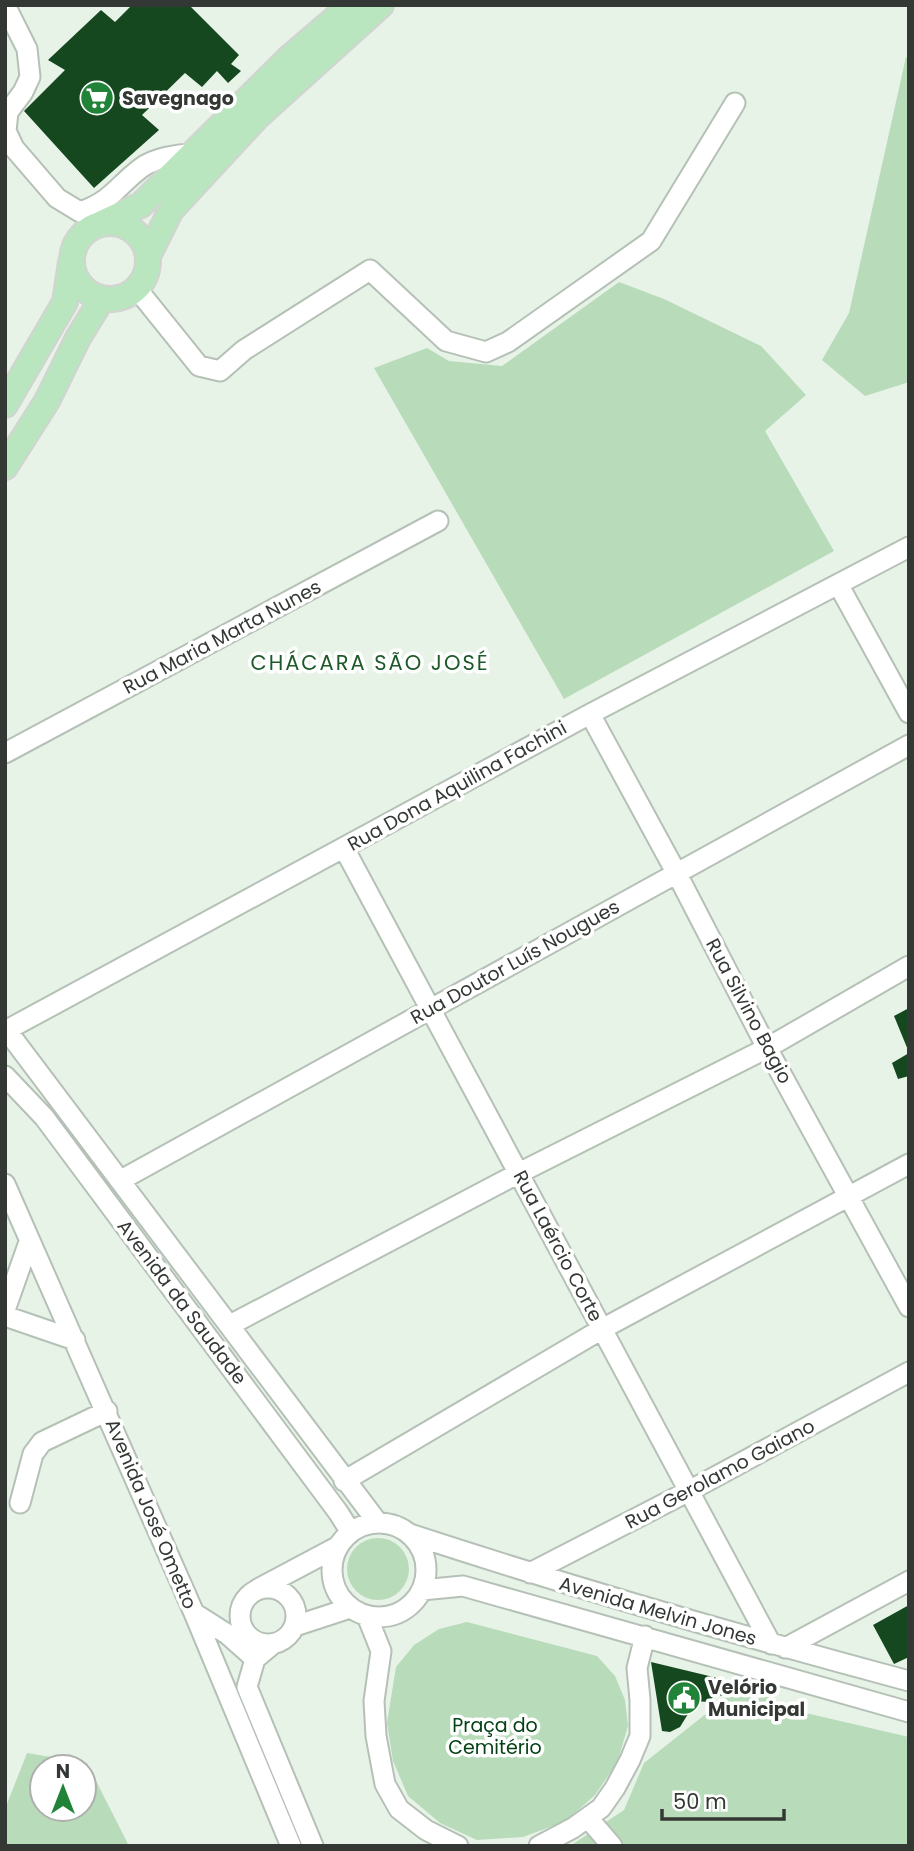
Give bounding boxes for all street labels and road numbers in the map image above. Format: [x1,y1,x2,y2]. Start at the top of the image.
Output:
street label: Rua Maria Marta Nunes [118,573,326,701]
street label: Rua Dona Aquilina Fachini [343,714,571,858]
street label: Rua Doutor Luís Nougues [406,893,624,1031]
street label: Rua Silvino Bagio [699,934,799,1088]
street label: Rua Laércio Corte [507,1166,609,1326]
street label: Avenida da Saudade [111,1214,253,1390]
street label: Rua Gerolamo Gaiano [620,1412,820,1536]
street label: Avenida José Ometto [99,1415,203,1613]
street label: Avenida Melvin Jones [556,1570,760,1652]

